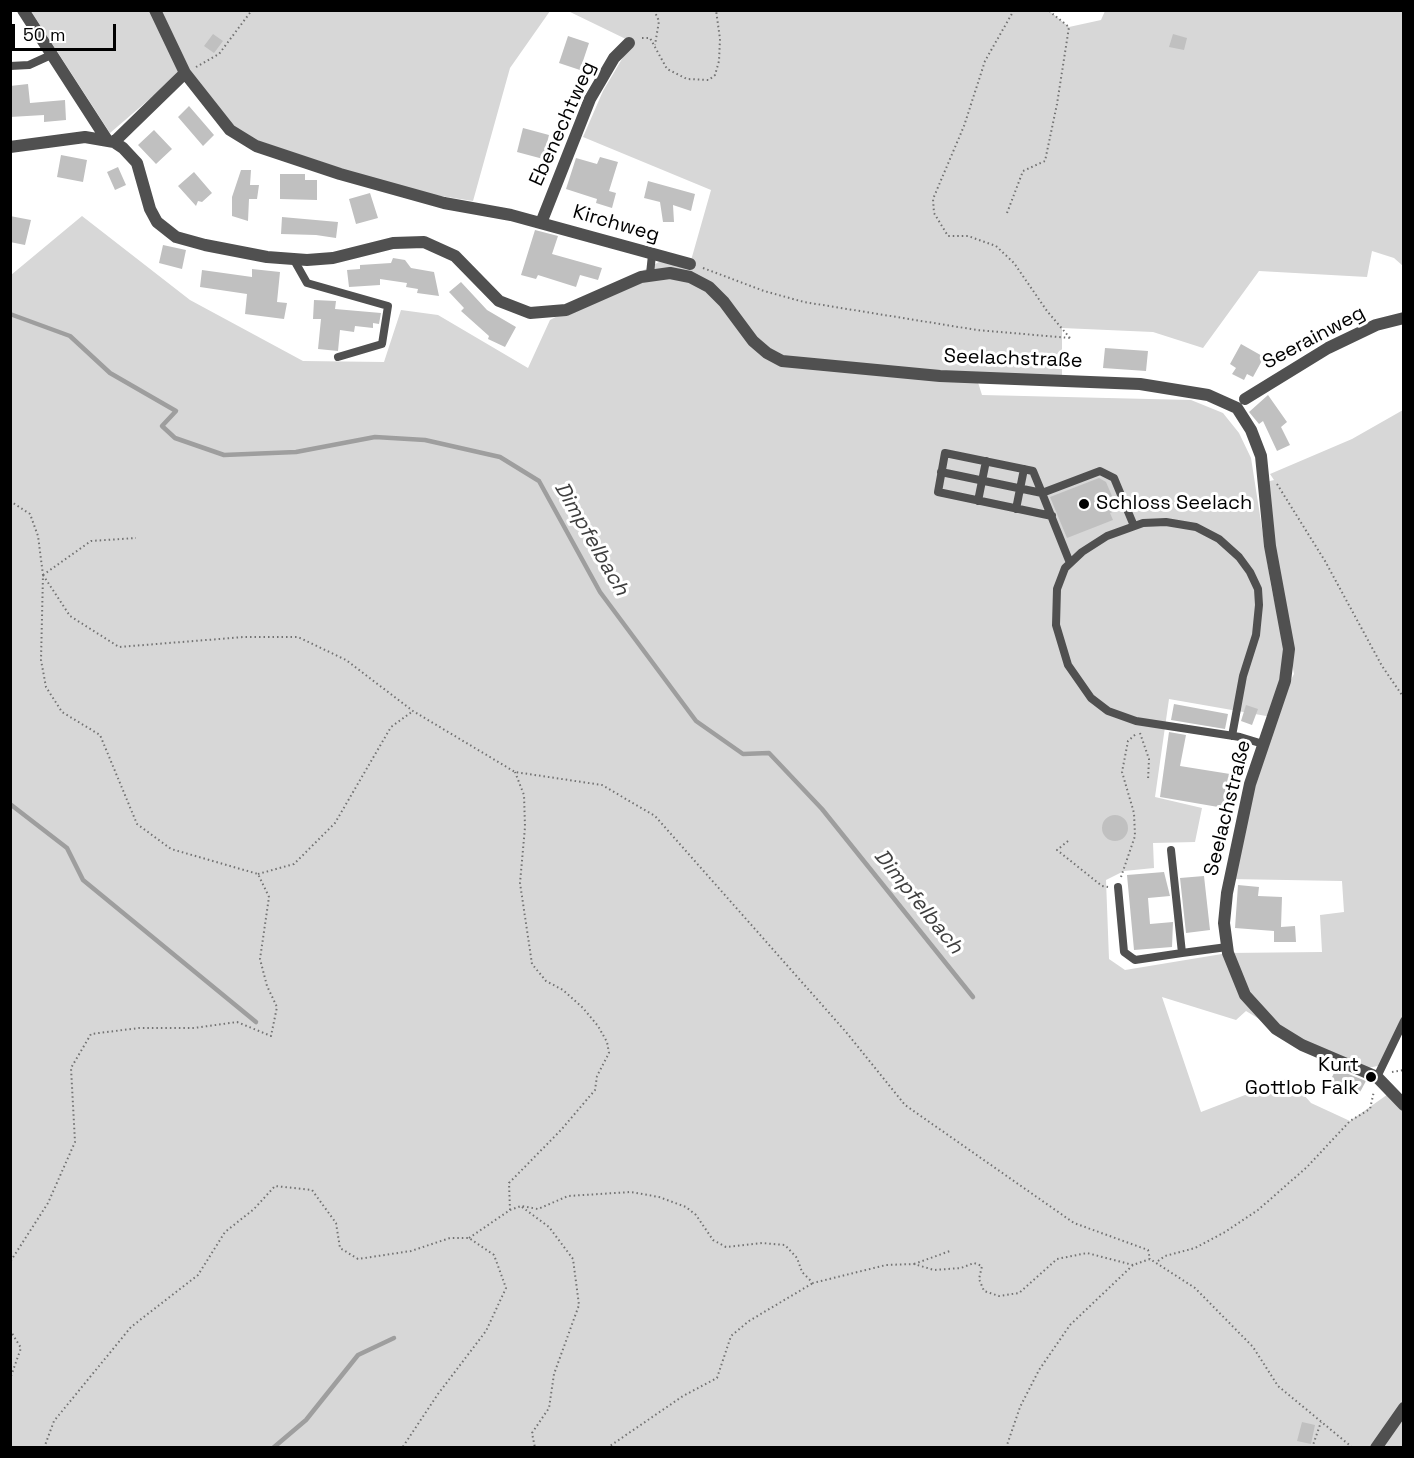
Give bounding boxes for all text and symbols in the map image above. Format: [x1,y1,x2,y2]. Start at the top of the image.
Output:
scale bar [15,12,118,50]
text: 50 m [23,23,65,46]
street label: Ebenechtweg [525,58,601,190]
street label: Kirchweg [570,200,662,248]
street label: Seerainweg [1259,301,1369,375]
street label: Seelachstraße [943,345,1083,373]
water label: Dimpfelbach [548,478,634,600]
place label: Schloss Seelach [1096,492,1252,516]
marker: Schloss Seelach [1077,497,1091,511]
street label: Seelachstraße [1200,738,1256,878]
water label: Dimpfelbach [868,845,968,959]
place label: Kurt Gottlob Falk [1245,1054,1359,1101]
marker: Kurt Gottlob Falk [1364,1070,1378,1084]

